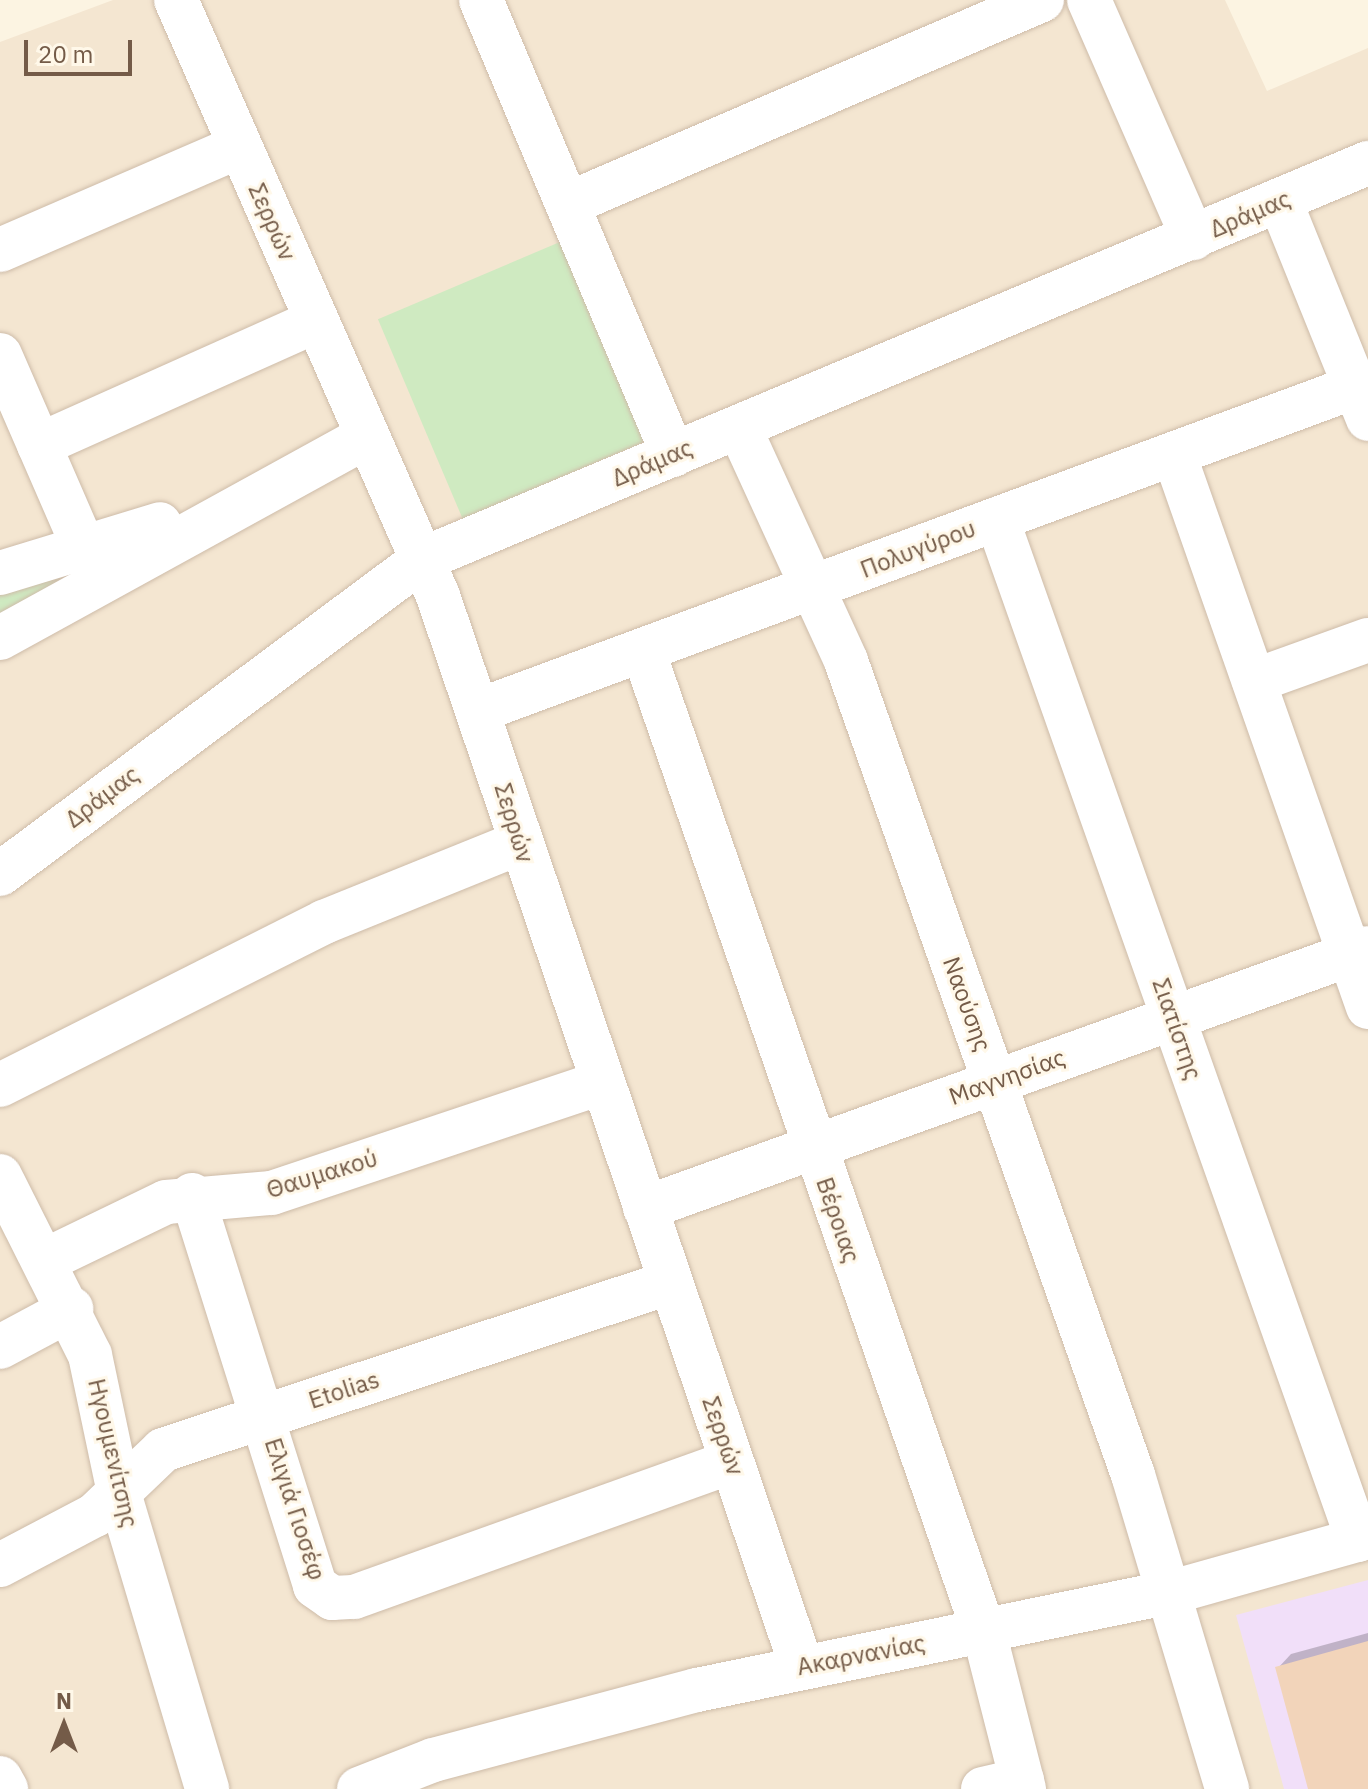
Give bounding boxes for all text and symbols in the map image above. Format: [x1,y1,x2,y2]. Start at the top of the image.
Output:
scale bar [28,24,136,74]
text: 20 m [38,38,93,70]
street label: Σερρών [242,179,302,265]
street label: Δράμας [1205,184,1295,244]
street label: Δράμας [607,433,697,493]
street label: Πολυγύρου [856,514,980,584]
street label: Δράμας [59,760,145,834]
street label: Σερρών [488,780,540,866]
street label: Ναούσης [937,953,997,1055]
street label: Σιατίστης [1146,975,1208,1083]
street label: Μαγνησίας [945,1043,1069,1111]
street label: Θαυμακού [263,1143,381,1205]
street label: Βέροιας [810,1174,866,1266]
street label: Etolias [305,1365,383,1415]
street label: Ηγουμενίτσης [82,1376,144,1530]
street label: Σερρών [696,1393,750,1479]
street label: Ελιγιά Γιοσέφ [259,1434,331,1584]
street label: Ακαρνανίας [794,1628,928,1682]
north arrow [24,1685,104,1765]
text: N [56,1686,72,1715]

